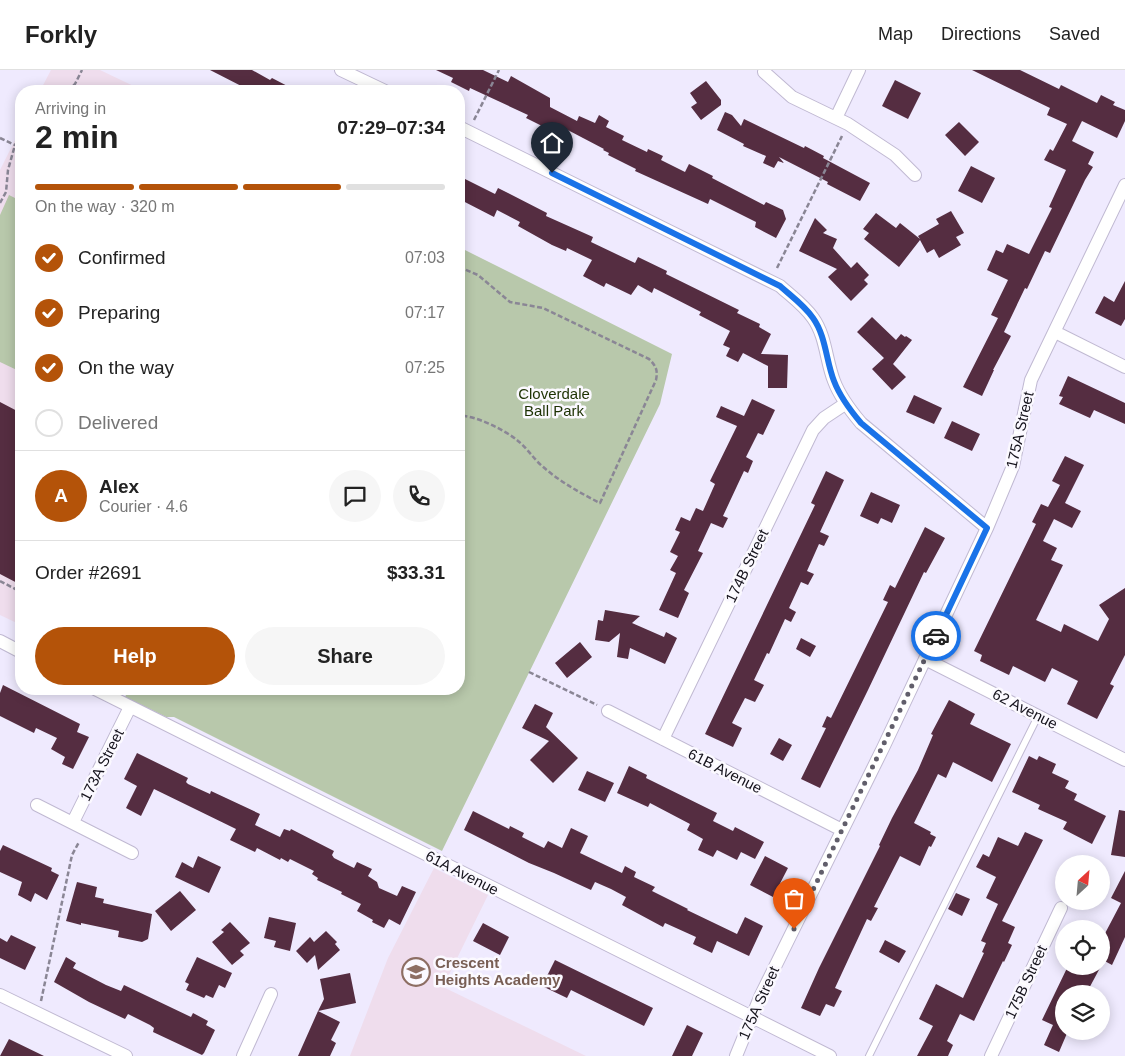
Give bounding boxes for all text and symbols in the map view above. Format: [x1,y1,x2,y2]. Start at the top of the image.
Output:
text: Forkly [25,21,97,48]
text: Map [878,24,913,44]
text: Directions [941,24,1021,44]
text: Saved [1049,24,1100,44]
text: Arriving in [35,100,106,117]
text: 07:29–07:34 [337,117,445,138]
text: 2 min [35,119,119,155]
pin [531,122,573,173]
icon: home [538,129,566,157]
text: On the way · 320 m [35,198,175,215]
icon: check [35,244,63,272]
text: Confirmed [78,247,166,268]
text: 07:03 [405,249,445,266]
icon: check [35,299,63,327]
text: Preparing [78,302,160,323]
text: 07:17 [405,304,445,321]
icon: check [35,354,63,382]
text: On the way [78,357,174,378]
text: 07:25 [405,359,445,376]
park label: Cloverdale Ball Park [518,385,590,419]
street label: 175A Street [1002,389,1037,470]
text: Delivered [78,412,158,433]
button: chat [329,470,381,522]
button: phone [393,470,445,522]
text: Alex [99,476,139,497]
text: A [54,485,68,506]
text: Courier · 4.6 [99,498,188,515]
street label: 174B Street [722,526,772,605]
text: Order #2691 [35,562,142,583]
text: $33.31 [387,562,445,583]
courier [911,611,961,661]
icon: car [922,622,950,650]
button: Help [35,627,235,685]
button: Share [245,627,445,685]
street label: 62 Avenue [990,685,1061,732]
street label: 173A Street [76,725,127,804]
street label: 61B Avenue [685,745,765,796]
street label: 61A Avenue [423,847,502,898]
north arrow [1055,855,1110,910]
map controls [1055,855,1110,1040]
pin [773,878,815,929]
icon: bag [780,885,808,913]
button: locate [1055,920,1110,975]
street label: 175B Street [1001,942,1050,1021]
place label: Crescent Heights Academy [435,954,561,988]
school or university icon: Crescent Heights Academy [401,957,431,987]
street label: 175A Street [735,963,783,1042]
button: layers [1055,985,1110,1040]

